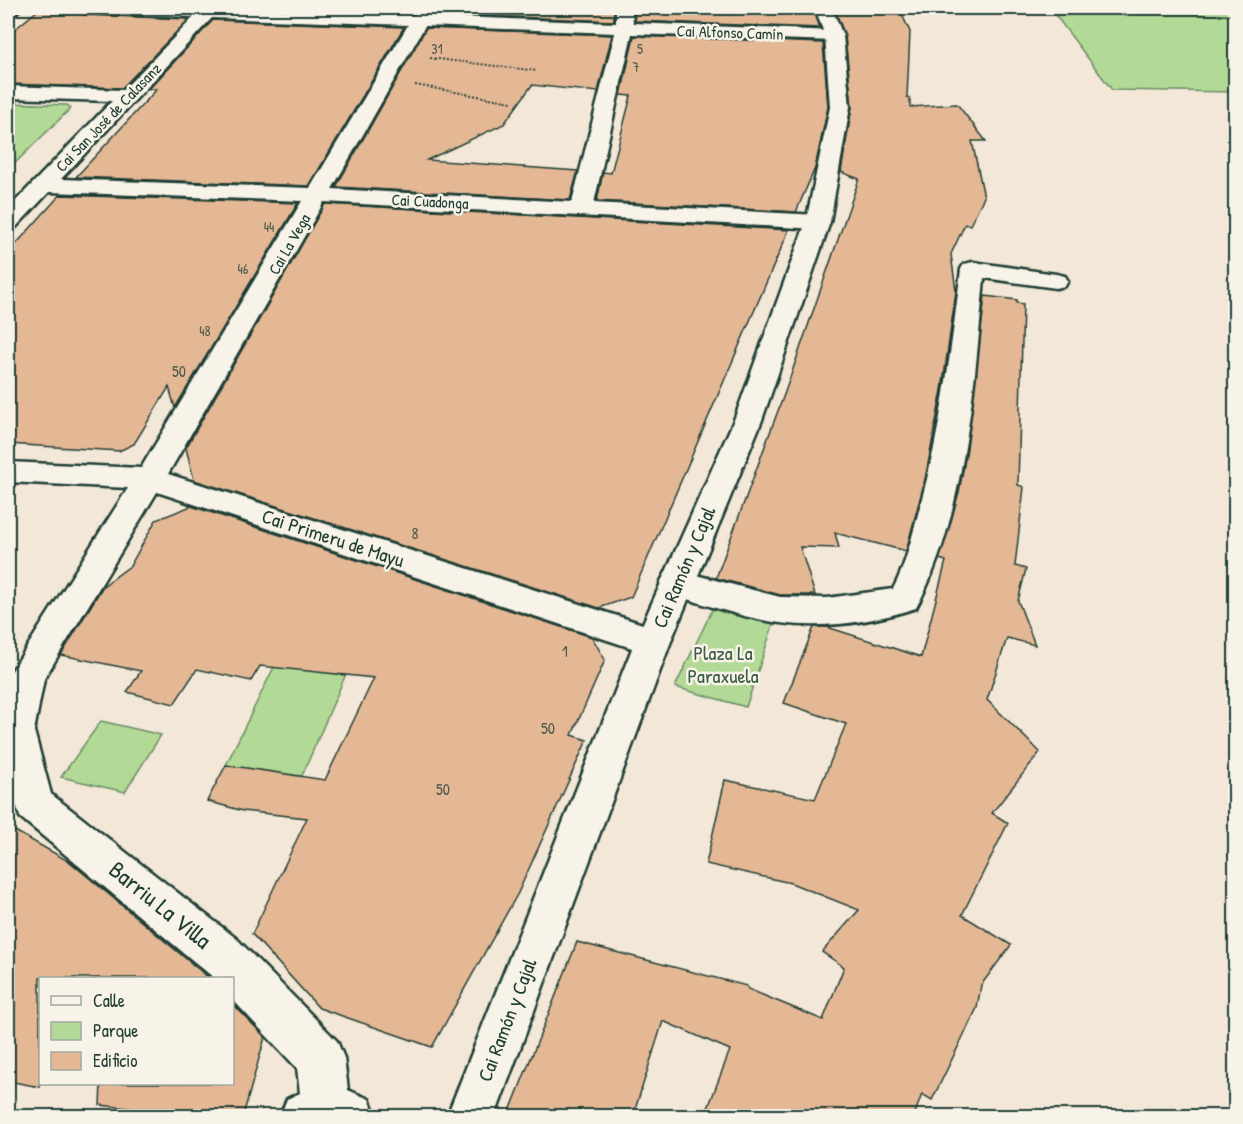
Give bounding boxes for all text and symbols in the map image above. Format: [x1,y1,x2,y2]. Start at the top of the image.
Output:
street label: Cai Alfonso Camín [676,19,784,45]
house number: 31 [431,39,443,58]
house number: 5 [637,39,643,58]
house number: 7 [633,57,640,76]
street label: Cai San José de Calasanz [50,58,166,176]
street label: Cai Cuadonga [391,188,469,214]
street label: Cai La Vega [263,210,315,278]
house number: 44 [264,217,274,236]
house number: 46 [238,259,249,278]
house number: 48 [199,321,211,340]
house number: 50 [172,360,186,382]
street label: Cai Ramón y Cajal [646,501,722,632]
street label: Cai Primeru de Mayu [259,502,408,573]
house number: 8 [412,522,419,544]
park label: Plaza La Paraxuela [687,639,759,689]
house number: 1 [562,640,568,662]
house number: 50 [541,717,555,739]
house number: 50 [436,778,450,800]
street label: Barriu La Villa [103,853,219,955]
street label: Cai Ramón y Cajal [471,954,543,1085]
legend [39,977,234,1085]
text: Calle [93,988,125,1013]
text: Parque [93,1018,138,1043]
text: Edificio [93,1048,137,1073]

